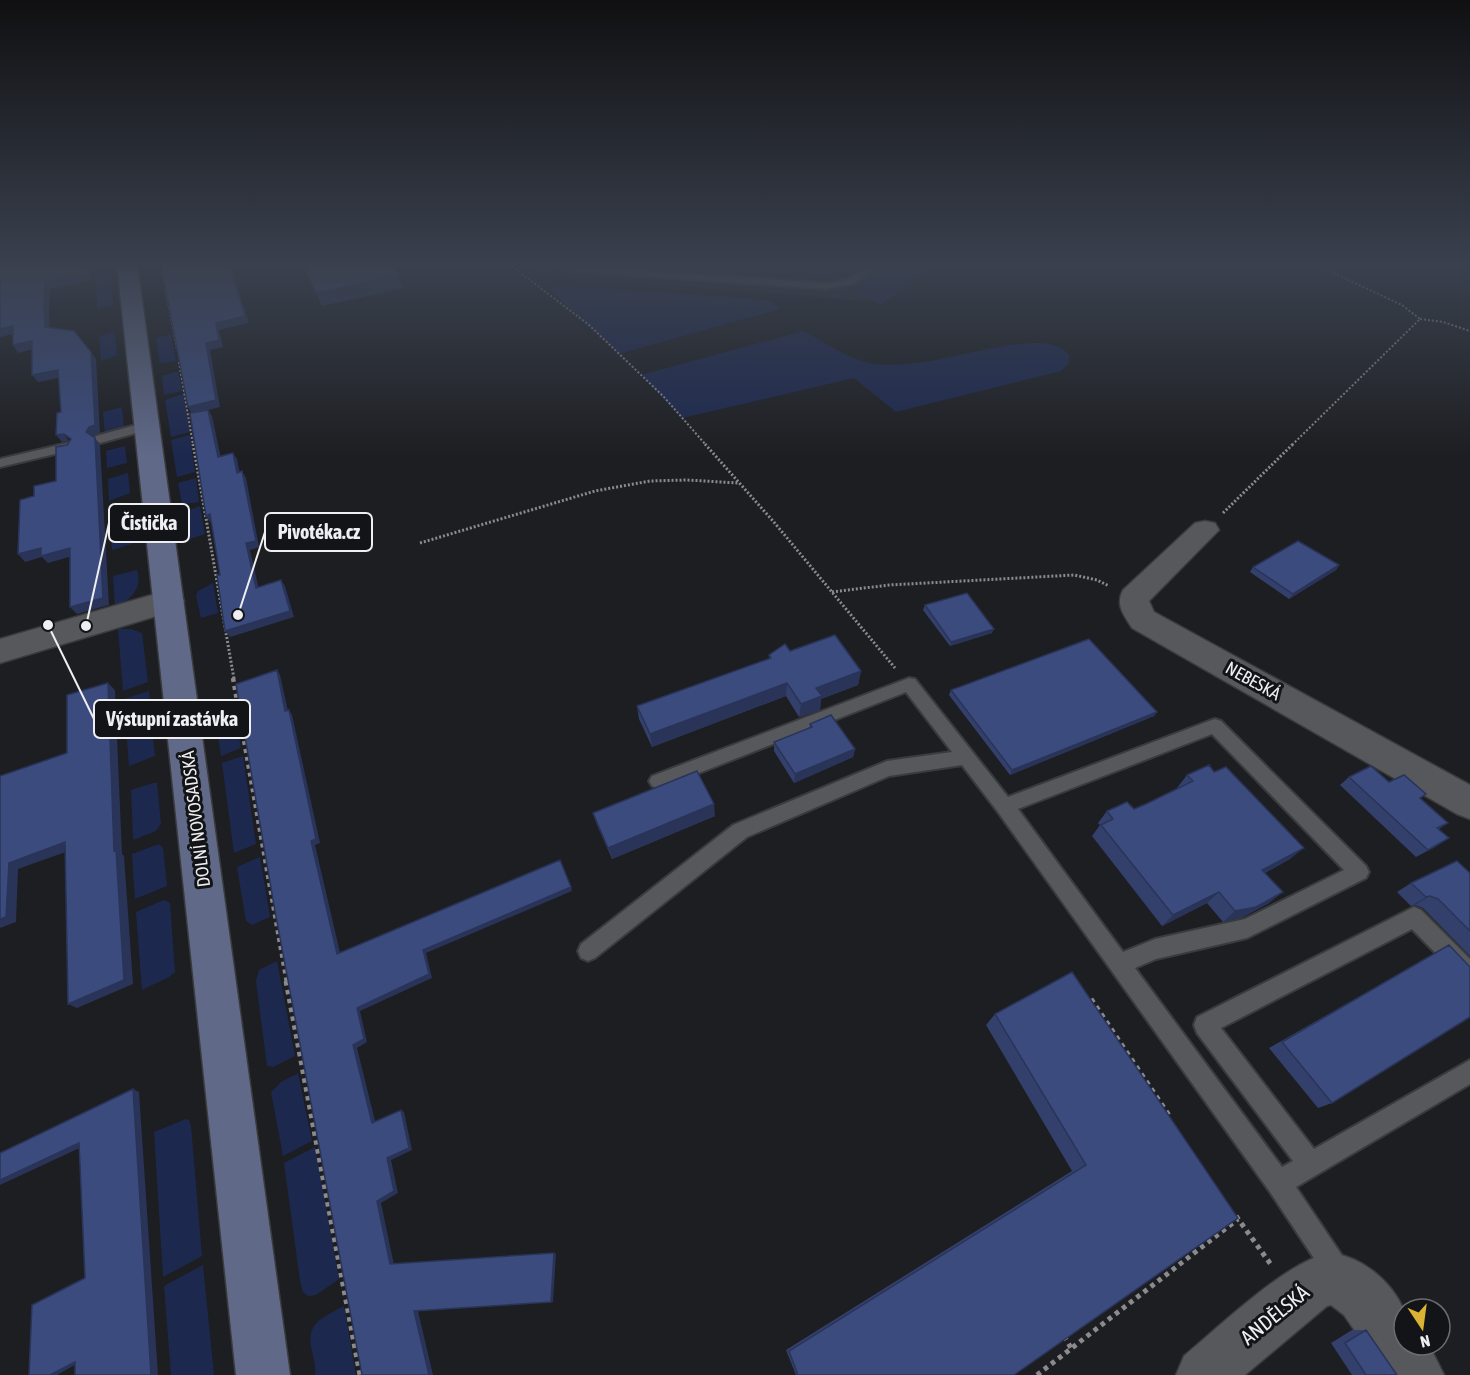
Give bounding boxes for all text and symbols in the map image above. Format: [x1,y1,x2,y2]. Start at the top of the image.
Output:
callout: Čistička [109,504,189,542]
text: Čistička [121,511,177,534]
callout: Pivotéka.cz [265,513,372,551]
text: Pivotéka.cz [278,520,361,543]
street label: NEBESKÁ [1222,657,1285,704]
callout: Výstupní zastávka [94,700,250,738]
text: Výstupní zastávka [105,707,238,730]
street label: DOLNÍ NOVOSADSKÁ [177,750,214,888]
street label: ANDĚLSKÁ [1235,1279,1314,1349]
north arrow [1392,1297,1452,1357]
text: N [1419,1332,1432,1351]

